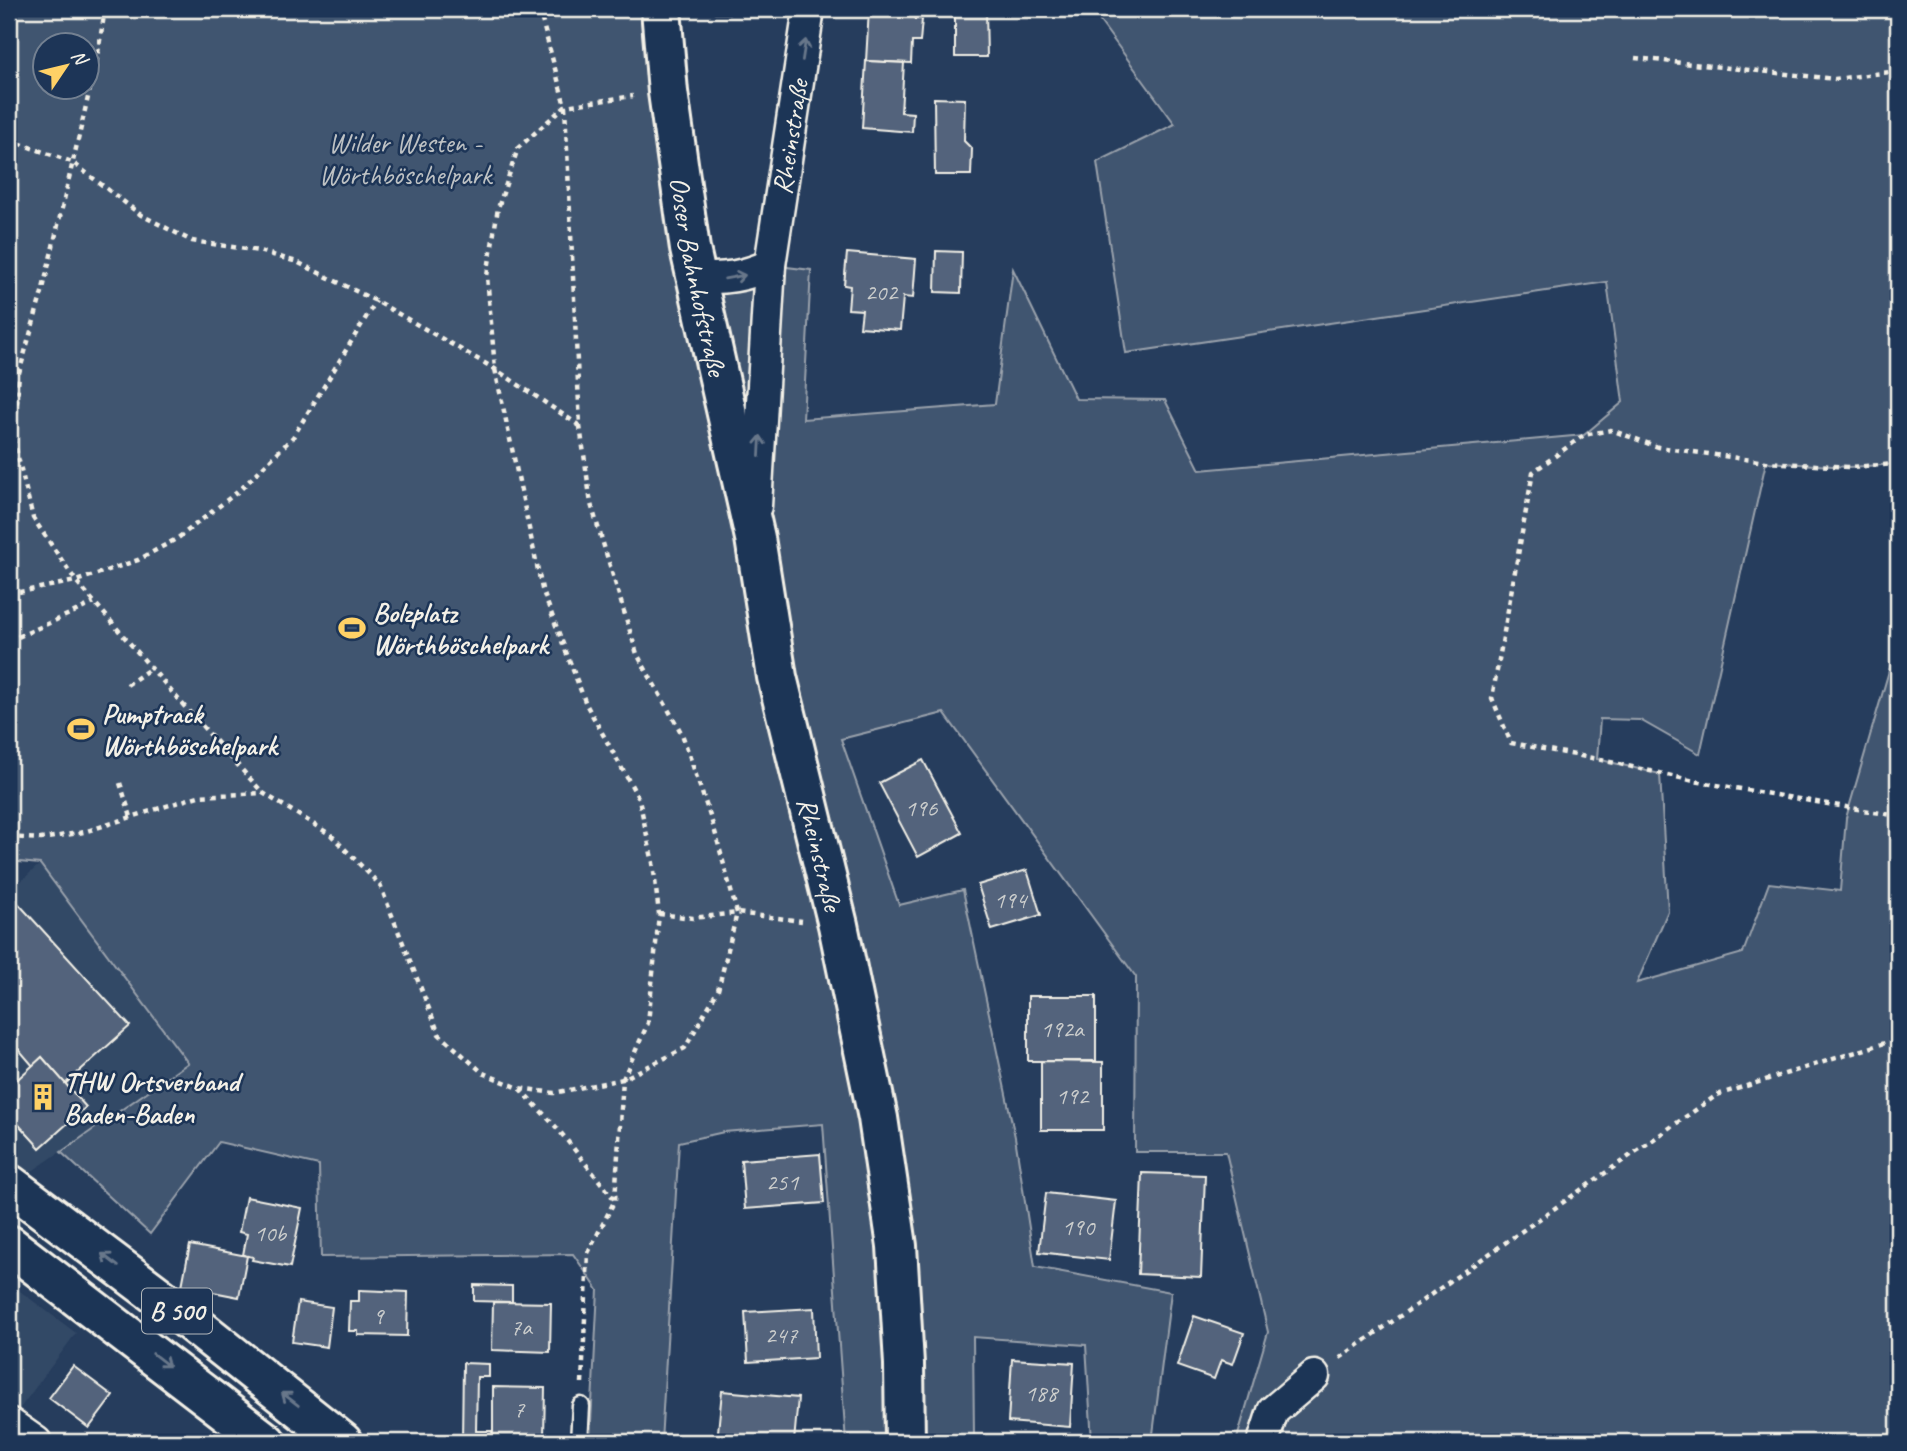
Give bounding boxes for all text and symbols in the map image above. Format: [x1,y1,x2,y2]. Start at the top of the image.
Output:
north arrow [32,32,102,102]
one-way arrow [798,39,811,62]
text: N [66,45,94,71]
street label: Rheinstraße [764,75,816,197]
park label: Wilder Westen - Wörthböschelpark [319,125,494,192]
street label: Ooser Bahnhofstraße [662,174,735,381]
one-way arrow [723,270,745,283]
house number: 202 [865,277,899,307]
one-way arrow [753,434,766,457]
place label: Bolzplatz Wörthböschelpark [373,595,550,662]
sports icon: Bolzplatz Wörthböschelpark [337,613,367,643]
place label: Pumptrack Wörthböschelpark [102,696,279,763]
sports icon: Pumptrack Wörthböschelpark [66,714,96,744]
house number: 196 [905,793,938,823]
street label: Rheinstraße [789,794,851,916]
house number: 194 [994,885,1028,915]
house number: 192a [1041,1014,1085,1044]
place label: THW Ortsverband Baden-Baden [64,1064,244,1131]
house number: 192 [1056,1081,1090,1111]
building icon: THW Ortsverband Baden-Baden [28,1082,58,1112]
house number: 251 [766,1167,799,1197]
house number: 190 [1062,1212,1096,1242]
house number: 10b [254,1218,288,1248]
one-way arrow [101,1252,119,1267]
road number: B 500 [142,1288,212,1334]
house number: 9 [373,1301,386,1331]
house number: 7a [510,1312,533,1342]
house number: 247 [765,1320,798,1350]
one-way arrow [151,1353,170,1368]
house number: 188 [1025,1378,1059,1408]
one-way arrow [281,1391,299,1406]
house number: 7 [514,1394,526,1424]

